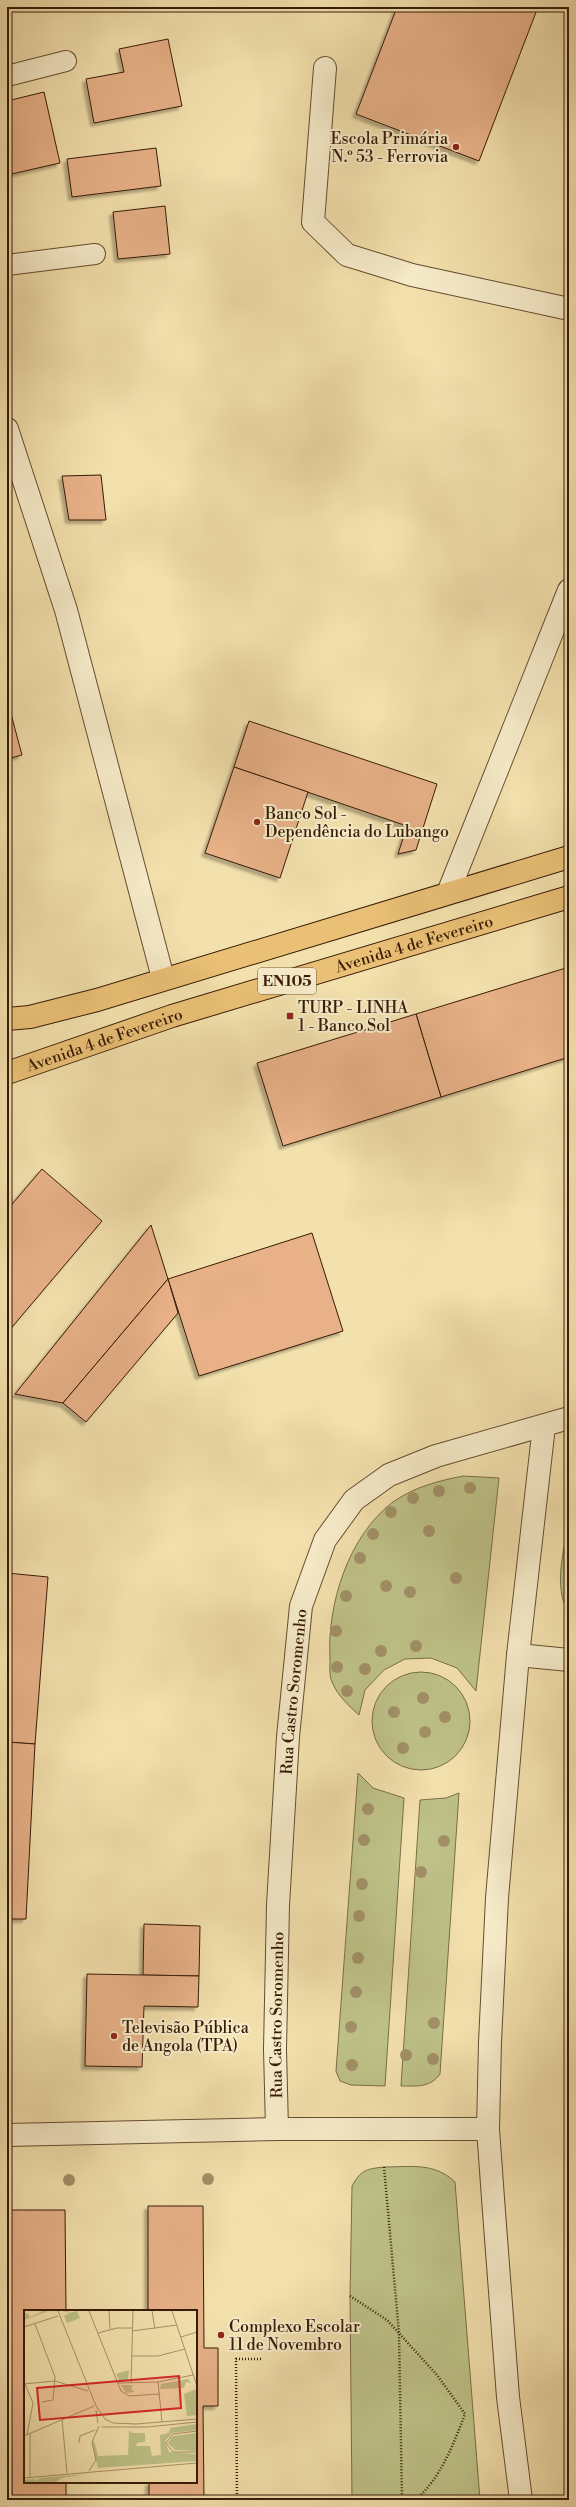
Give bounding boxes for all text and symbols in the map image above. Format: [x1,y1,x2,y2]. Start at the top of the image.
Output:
place label: Escola Primária N.º 53 - Ferrovia [331,129,449,167]
marker: Escola Primária N.º 53 - Ferrovia [451,142,461,152]
place label: Banco Sol - Dependência do Lubango [264,804,449,842]
marker: Banco Sol - Dependência do Lubango [252,817,262,827]
street label: Avenida 4 de Fevereiro [332,911,495,978]
road number: EN105 [258,968,316,994]
place label: TURP - LINHA 1 - Banco Sol [298,998,409,1036]
street label: Avenida 4 de Fevereiro [23,1004,185,1077]
marker: TURP - LINHA 1 - Banco Sol [285,1011,295,1021]
street label: Rua Castro Soromenho [277,1608,312,1775]
street label: Rua Castro Soromenho [266,1932,288,2099]
place label: Televisão Pública de Angola (TPA) [122,2018,250,2056]
marker: Televisão Pública de Angola (TPA) [109,2031,119,2041]
inset map [24,2310,197,2483]
place label: Complexo Escolar 11 de Novembro [229,2317,360,2355]
marker: Complexo Escolar 11 de Novembro [216,2330,226,2340]

